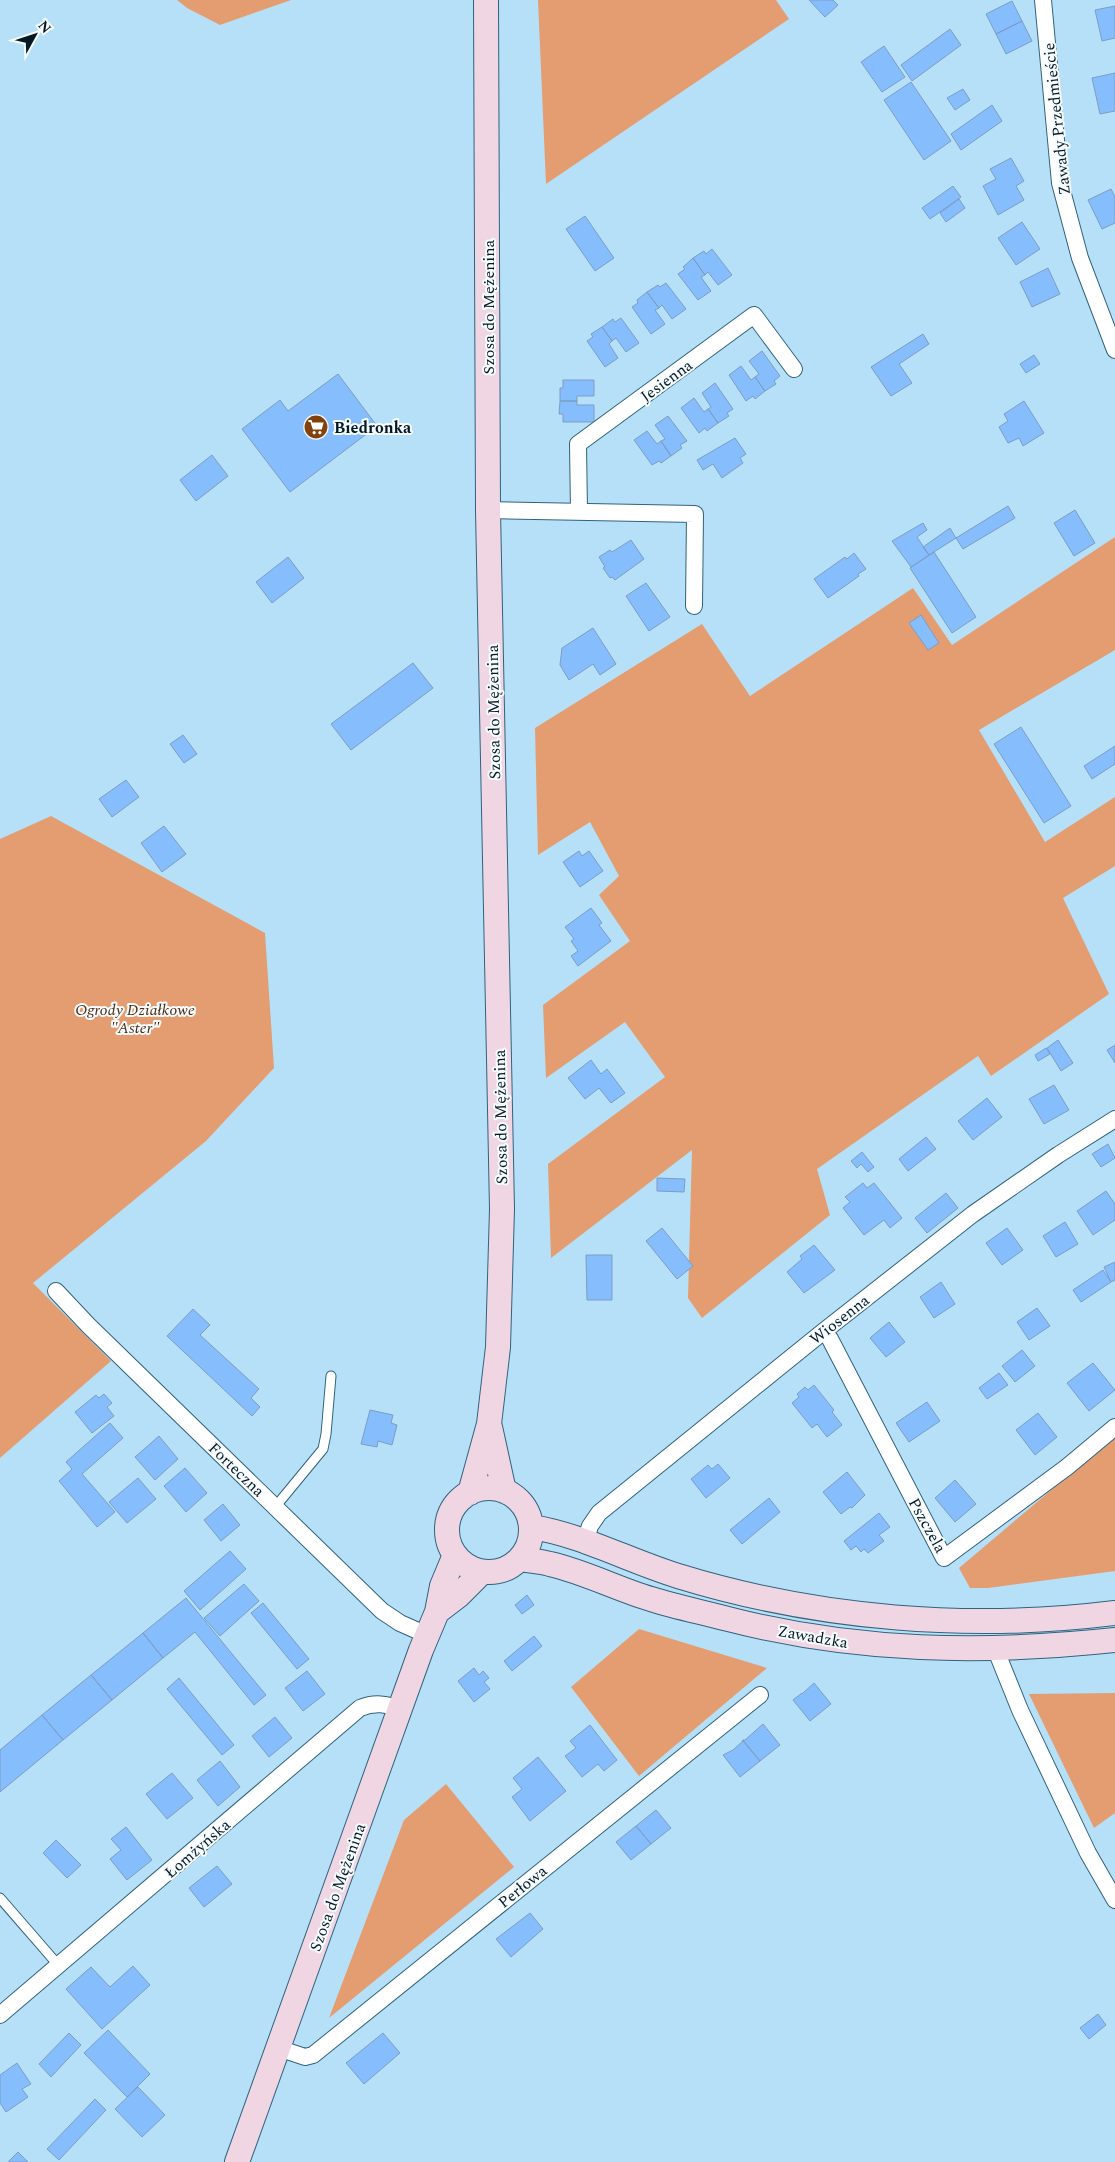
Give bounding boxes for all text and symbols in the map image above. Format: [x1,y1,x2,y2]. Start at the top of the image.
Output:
north arrow [10,10,60,60]
text: N [33,16,56,38]
street label: Zawady Przedmieście [1037,42,1077,196]
street label: Szosa do Mężenina [477,239,501,374]
street label: Jesienna [635,353,698,408]
supermarket icon: Biedronka [303,414,329,440]
place label: Biedronka [334,416,412,440]
street label: Szosa do Mężenina [481,644,507,780]
park label: Ogrody Działkowe "Aster" [75,998,195,1040]
street label: Szosa do Mężenina [488,1049,514,1185]
street label: Wiosenna [805,1289,875,1351]
street label: Forteczna [203,1437,270,1503]
street label: Pszczela [902,1494,952,1558]
street label: Zawadzka [776,1619,850,1655]
street label: Łomżyńska [159,1813,236,1884]
street label: Szosa do Mężenina [304,1820,372,1955]
street label: Perłowa [493,1859,553,1914]

